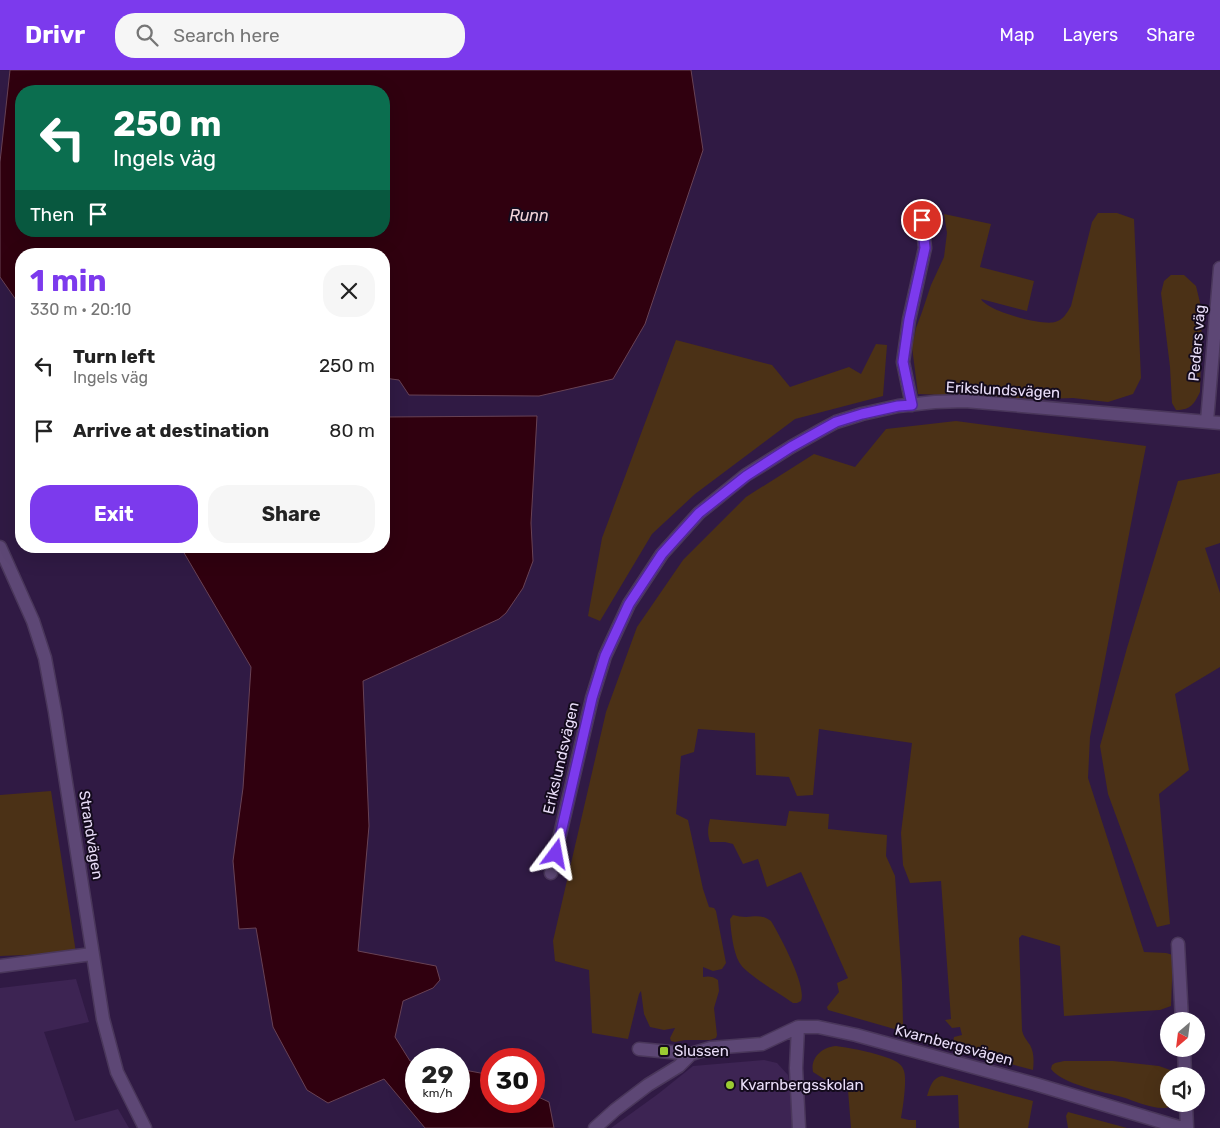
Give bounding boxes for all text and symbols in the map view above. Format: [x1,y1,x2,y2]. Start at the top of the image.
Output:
search box [115,13,465,58]
text: Drivr [25,21,85,49]
icon: search [133,21,161,49]
text: Search here [173,24,280,47]
text: Map [1000,24,1035,46]
text: Layers [1063,24,1118,46]
text: Share [1146,24,1195,46]
text: 250 m [113,103,222,145]
icon: left [30,105,95,170]
text: Ingels väg [113,145,216,172]
pin [901,199,943,241]
icon: arrive [84,200,112,228]
text: Then [30,203,74,226]
water label: Runn [509,206,549,225]
icon: arrive [908,206,936,234]
text: 1 min [30,263,107,299]
button: close [323,265,375,317]
text: 330 m · 20:10 [30,300,131,319]
street label: Peders väg [1185,304,1209,382]
text: Turn left [73,345,155,368]
icon: left [30,352,58,380]
text: 250 m [319,354,375,377]
text: Ingels väg [73,368,148,387]
street label: Erikslundsvägen [945,378,1061,402]
icon: arrive [30,417,58,445]
text: Arrive at destination [73,419,269,442]
text: 80 m [329,419,375,442]
button: Exit [30,485,198,543]
button: Share [208,485,375,543]
street label: Erikslundsvägen [539,700,583,816]
street label: Strandvägen [75,789,107,881]
position arrow [529,827,581,879]
north arrow [1160,1012,1205,1058]
map controls [1160,1012,1205,1112]
street label: Kvarnbergsvägen [893,1021,1015,1069]
place label: Slussen [674,1042,729,1060]
marker: Slussen [658,1045,670,1057]
speed limit sign: 30 [480,1048,545,1113]
text: 29 [421,1060,454,1089]
button: sound [1160,1067,1205,1112]
place label: Kvarnbergsskolan [740,1076,863,1094]
marker: Kvarnbergsskolan [724,1079,736,1091]
text: km/h [423,1086,452,1100]

